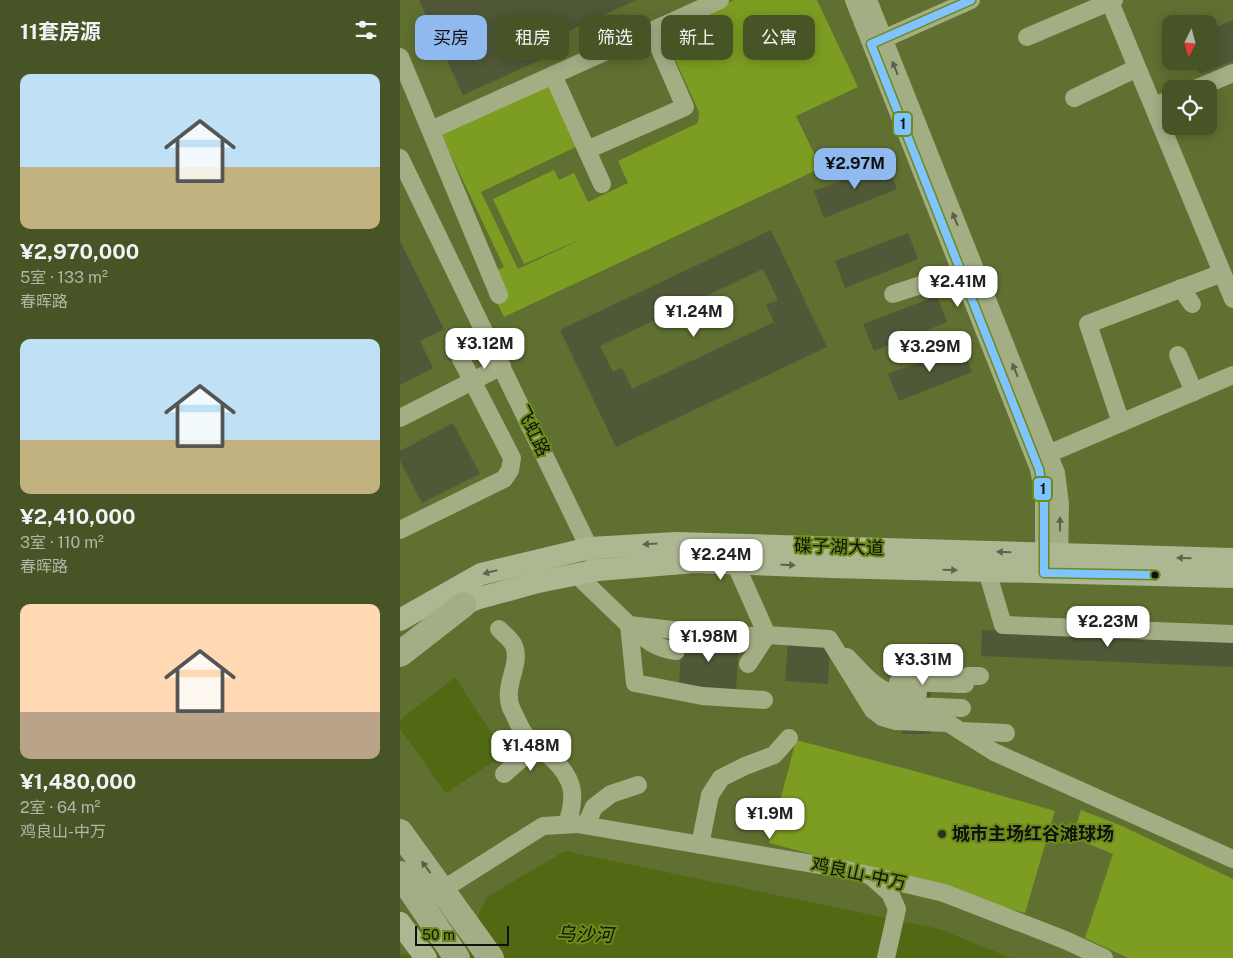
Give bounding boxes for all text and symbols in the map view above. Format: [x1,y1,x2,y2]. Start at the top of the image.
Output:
chip: 买房 [415,15,487,60]
chip: 租房 [497,15,569,60]
chip: 筛选 [579,15,651,60]
chip: 新上 [661,15,733,60]
chip: 公寓 [743,15,815,60]
north arrow [1162,15,1218,70]
map controls [1162,15,1217,135]
icon: filters [352,16,380,44]
text: 11套房源 [20,19,101,44]
one-way arrow [890,61,898,75]
button: locate [1162,80,1217,135]
icon: home [155,106,245,196]
line badge: 1 [893,112,912,136]
text: 1 [900,116,906,132]
pin: ¥2.97M [814,148,896,190]
text: ¥2.97M [825,154,885,173]
one-way arrow [950,212,958,226]
text: ¥2,970,000 [20,239,139,264]
pin: ¥2.41M [917,266,999,308]
text: 5室 · 133 m² [20,268,108,287]
text: ¥2.41M [930,272,987,291]
text: 春晖路 [20,292,68,311]
pin: ¥1.24M [653,296,735,338]
text: ¥1.24M [665,302,723,321]
pin: ¥3.12M [444,328,526,370]
pin: ¥3.29M [889,330,971,373]
text: ¥3.12M [456,334,514,353]
text: ¥3.29M [899,337,961,356]
one-way arrow [1010,363,1018,377]
icon: home [155,371,245,461]
street label: 飞虹路 [512,402,555,460]
line badge: 1 [1033,477,1052,501]
text: 1 [1040,481,1046,497]
text: ¥2,410,000 [20,504,136,529]
one-way arrow [1056,516,1064,532]
text: 3室 · 110 m² [20,533,104,552]
street label: 碟子湖大道 [794,534,884,559]
pin: ¥2.24M [680,538,762,581]
one-way arrow [641,541,657,549]
text: ¥2.24M [691,545,751,564]
one-way arrow [996,547,1012,555]
one-way arrow [1176,553,1192,561]
text: 春晖路 [20,557,68,576]
one-way arrow [780,562,796,570]
one-way arrow [943,567,959,575]
one-way arrow [483,568,498,576]
unlabelled marker [1150,570,1160,580]
pin: ¥2.23M [1067,606,1149,648]
text: ¥2.23M [1078,612,1138,631]
pin: ¥1.98M [668,620,750,663]
text: ¥1.98M [680,627,738,646]
icon: home [155,636,245,726]
pin: ¥3.31M [882,644,964,686]
text: ¥3.31M [894,650,952,669]
pin: ¥1.48M [490,730,572,772]
text: ¥1.48M [502,736,560,755]
text: ¥1,480,000 [20,769,136,794]
text: 2室 · 64 m² [20,798,100,817]
pin: ¥1.9M [735,798,805,840]
text: ¥1.9M [747,804,793,823]
text: 鸡良山-中万 [20,822,106,841]
place label: 城市主场红谷滩球场 [952,823,1114,844]
marker: 城市主场红谷滩球场 [936,828,948,840]
street label: 鸡良山-中万 [810,853,909,894]
one-way arrow [421,861,431,874]
water label: 乌沙河 [556,922,618,946]
scale bar [415,923,509,946]
text: 50 m [422,927,455,943]

